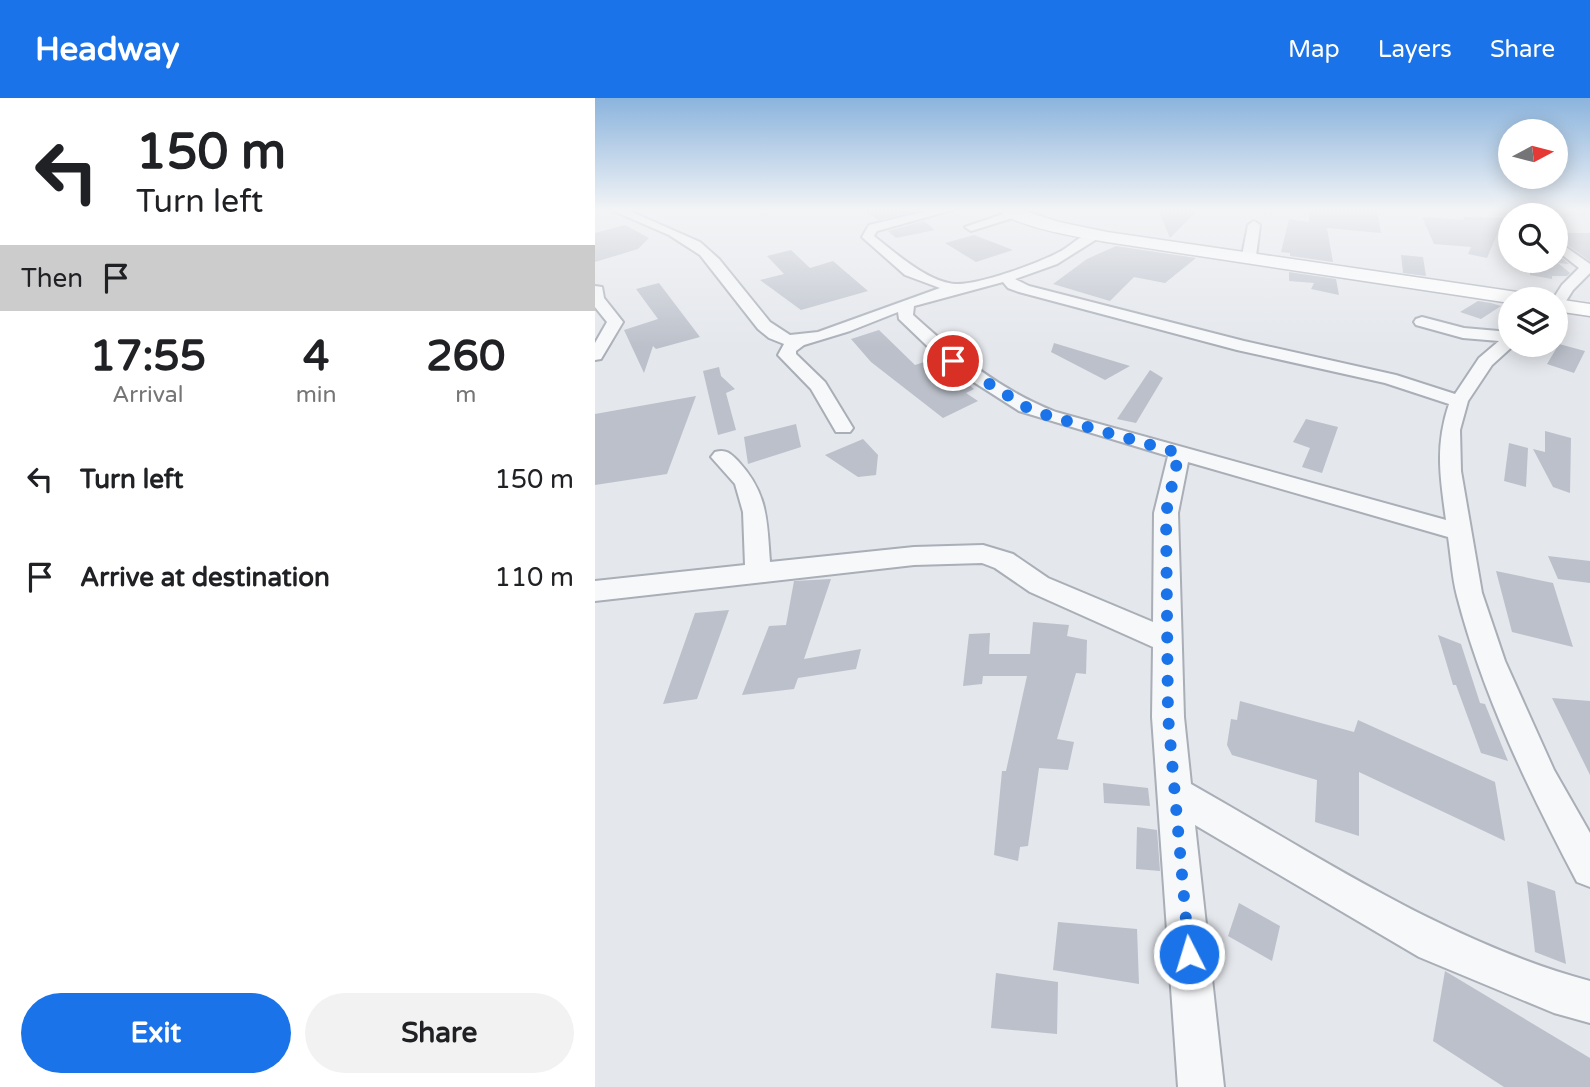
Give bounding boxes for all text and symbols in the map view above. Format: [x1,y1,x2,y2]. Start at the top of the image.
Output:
text: Headway [35,30,179,69]
text: Map [1288,35,1340,64]
text: Layers [1378,35,1452,64]
text: Share [1490,35,1555,64]
north arrow [1498,119,1568,189]
map controls [1498,119,1568,357]
text: 150 m [136,123,286,182]
icon: left [21,126,112,217]
text: Turn left [136,183,263,221]
button: search [1498,203,1568,273]
icon: arrive [97,259,135,297]
text: Then [21,263,83,294]
button: layers [1498,287,1568,357]
text: 17:55 [90,331,206,382]
text: 4 [303,331,329,382]
text: 260 [426,331,505,382]
pin [923,331,983,391]
icon: arrive [934,342,972,380]
text: Arrival [112,381,183,409]
text: min [296,381,337,409]
text: m [455,381,476,409]
icon: left [21,460,59,498]
text: Turn left [80,464,183,495]
text: 150 m [494,464,574,495]
icon: arrive [21,558,59,596]
text: Arrive at destination [80,562,330,593]
text: 110 m [494,562,574,593]
position arrow [1152,917,1226,991]
button: Exit [21,993,291,1073]
button: Share [305,993,574,1073]

